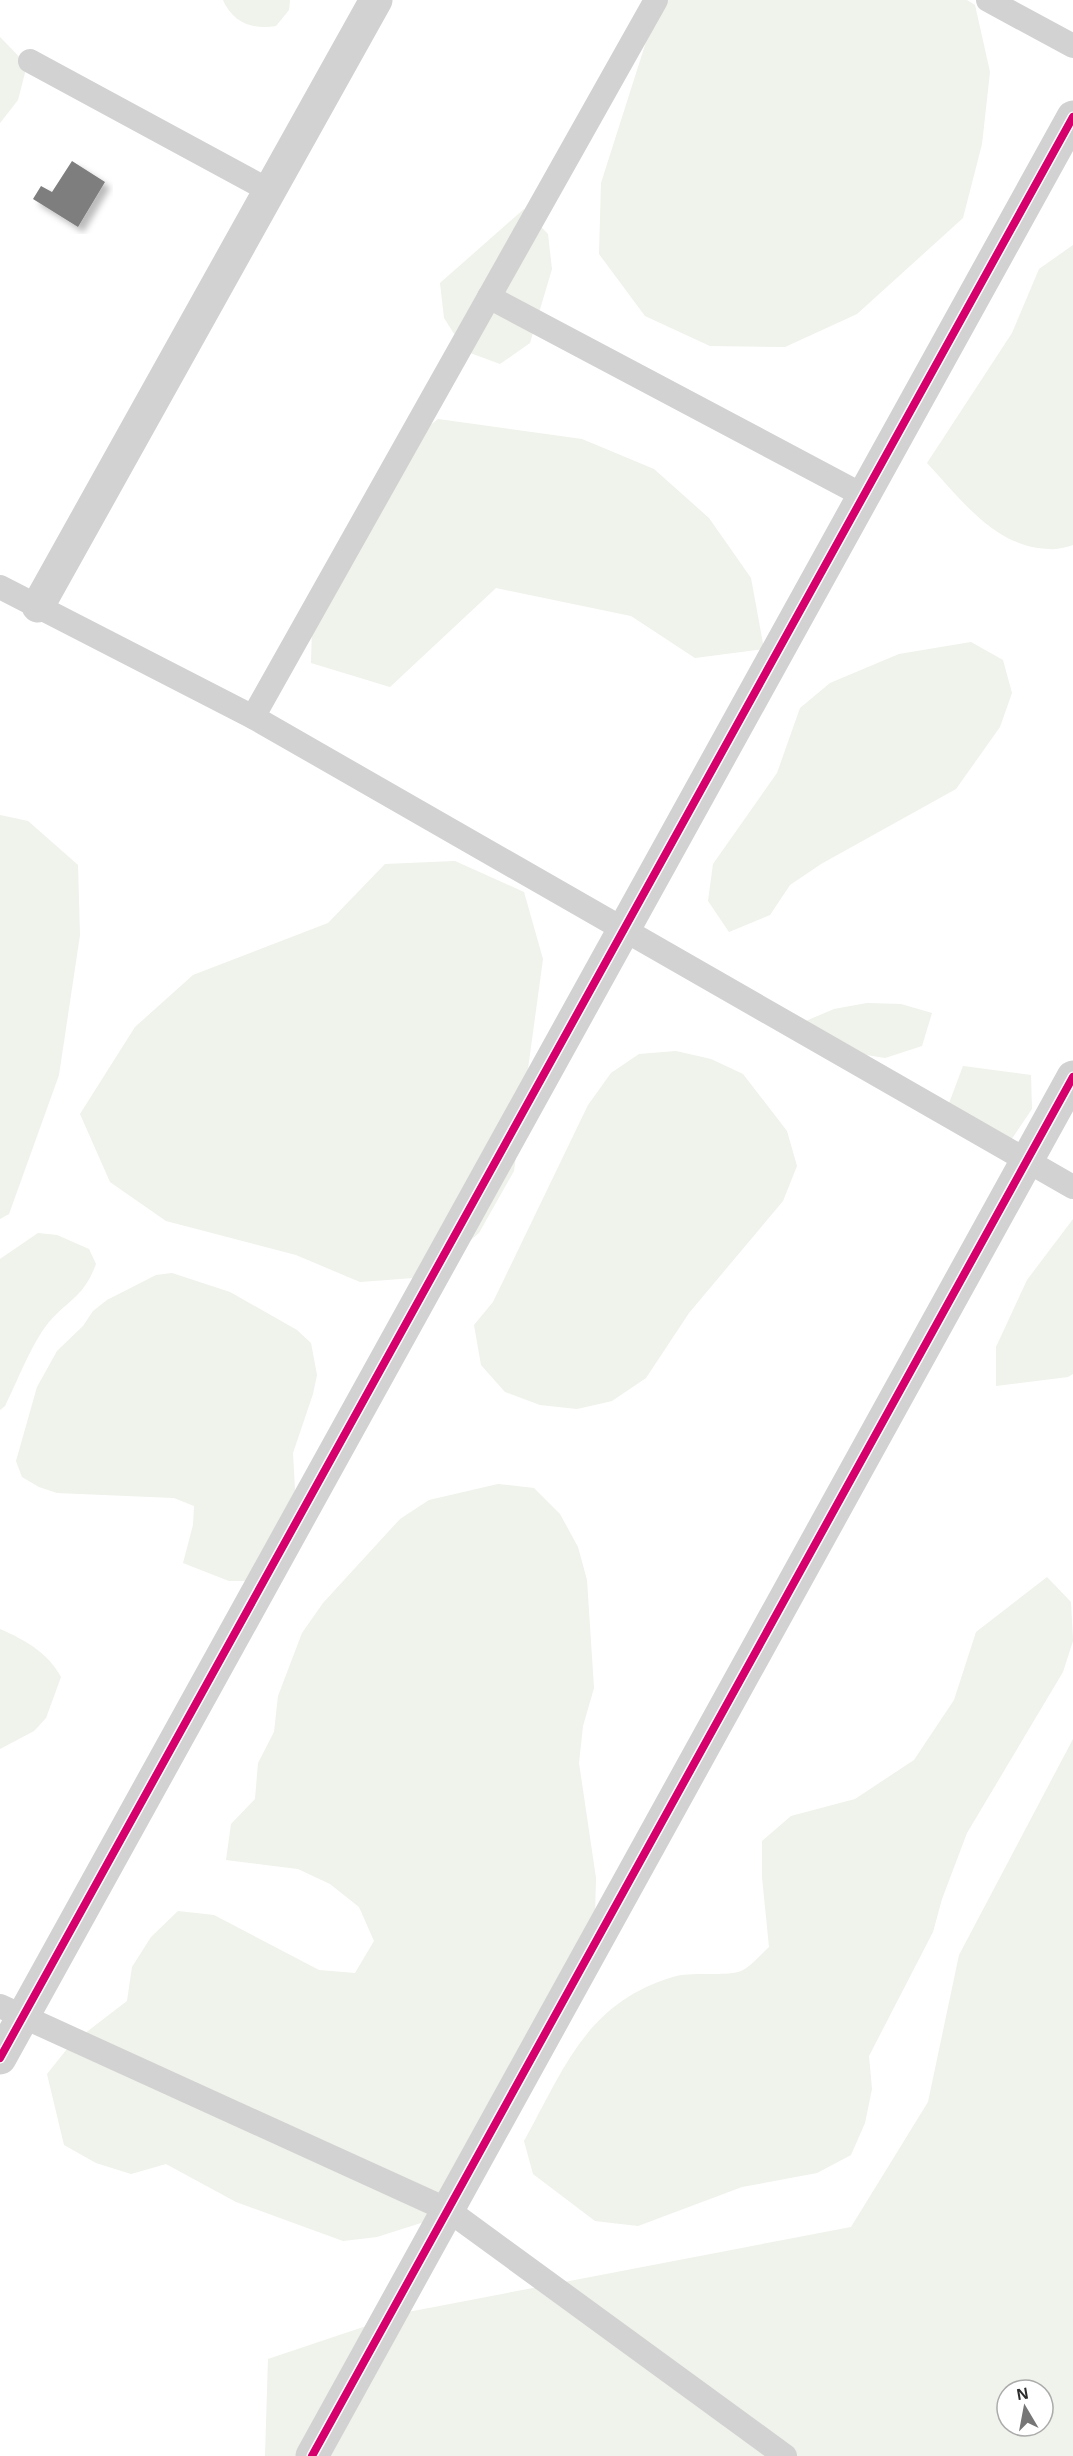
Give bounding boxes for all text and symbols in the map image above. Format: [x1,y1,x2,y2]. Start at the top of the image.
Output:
north arrow [995,2378,1055,2438]
text: N [1015,2384,1030,2403]

